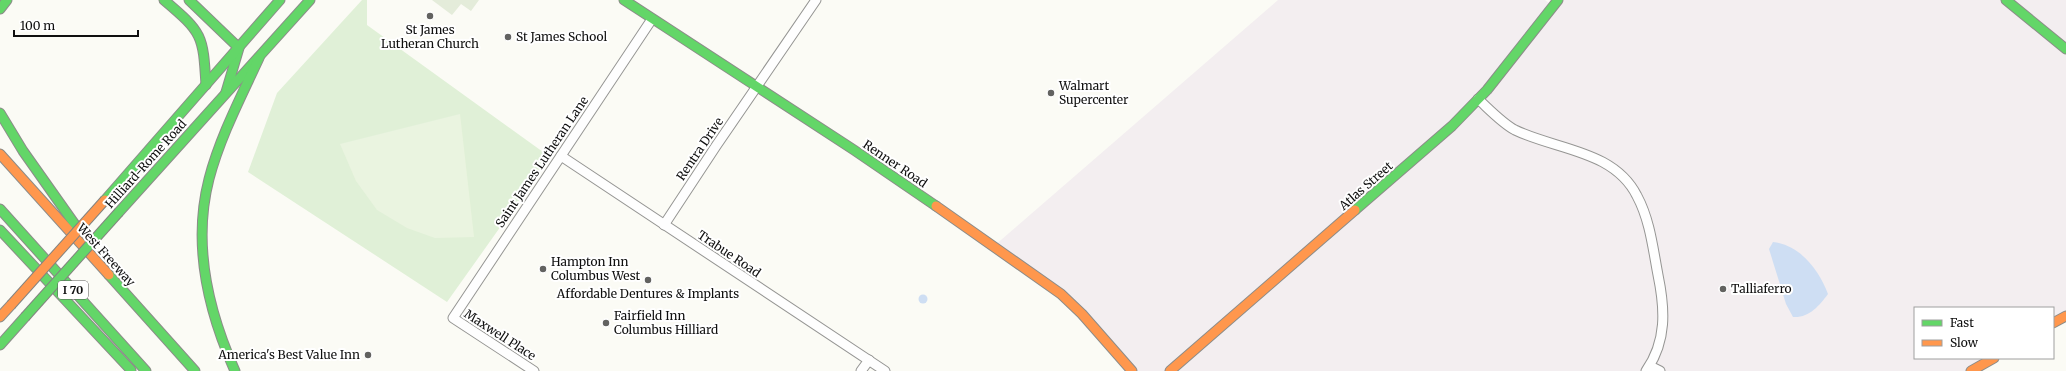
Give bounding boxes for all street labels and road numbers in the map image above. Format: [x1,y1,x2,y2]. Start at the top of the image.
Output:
street label: Saint James Lutheran Lane [492,93,591,230]
street label: Rentra Drive [673,114,726,183]
street label: Hilliard-Rome Road [102,116,189,211]
street label: Renner Road [860,137,930,191]
street label: Atlas Street [1335,158,1396,214]
street label: West Freeway [74,219,139,289]
street label: Trabue Road [695,227,764,280]
road number: I 70 [58,281,88,299]
street label: Maxwell Place [462,306,539,363]

